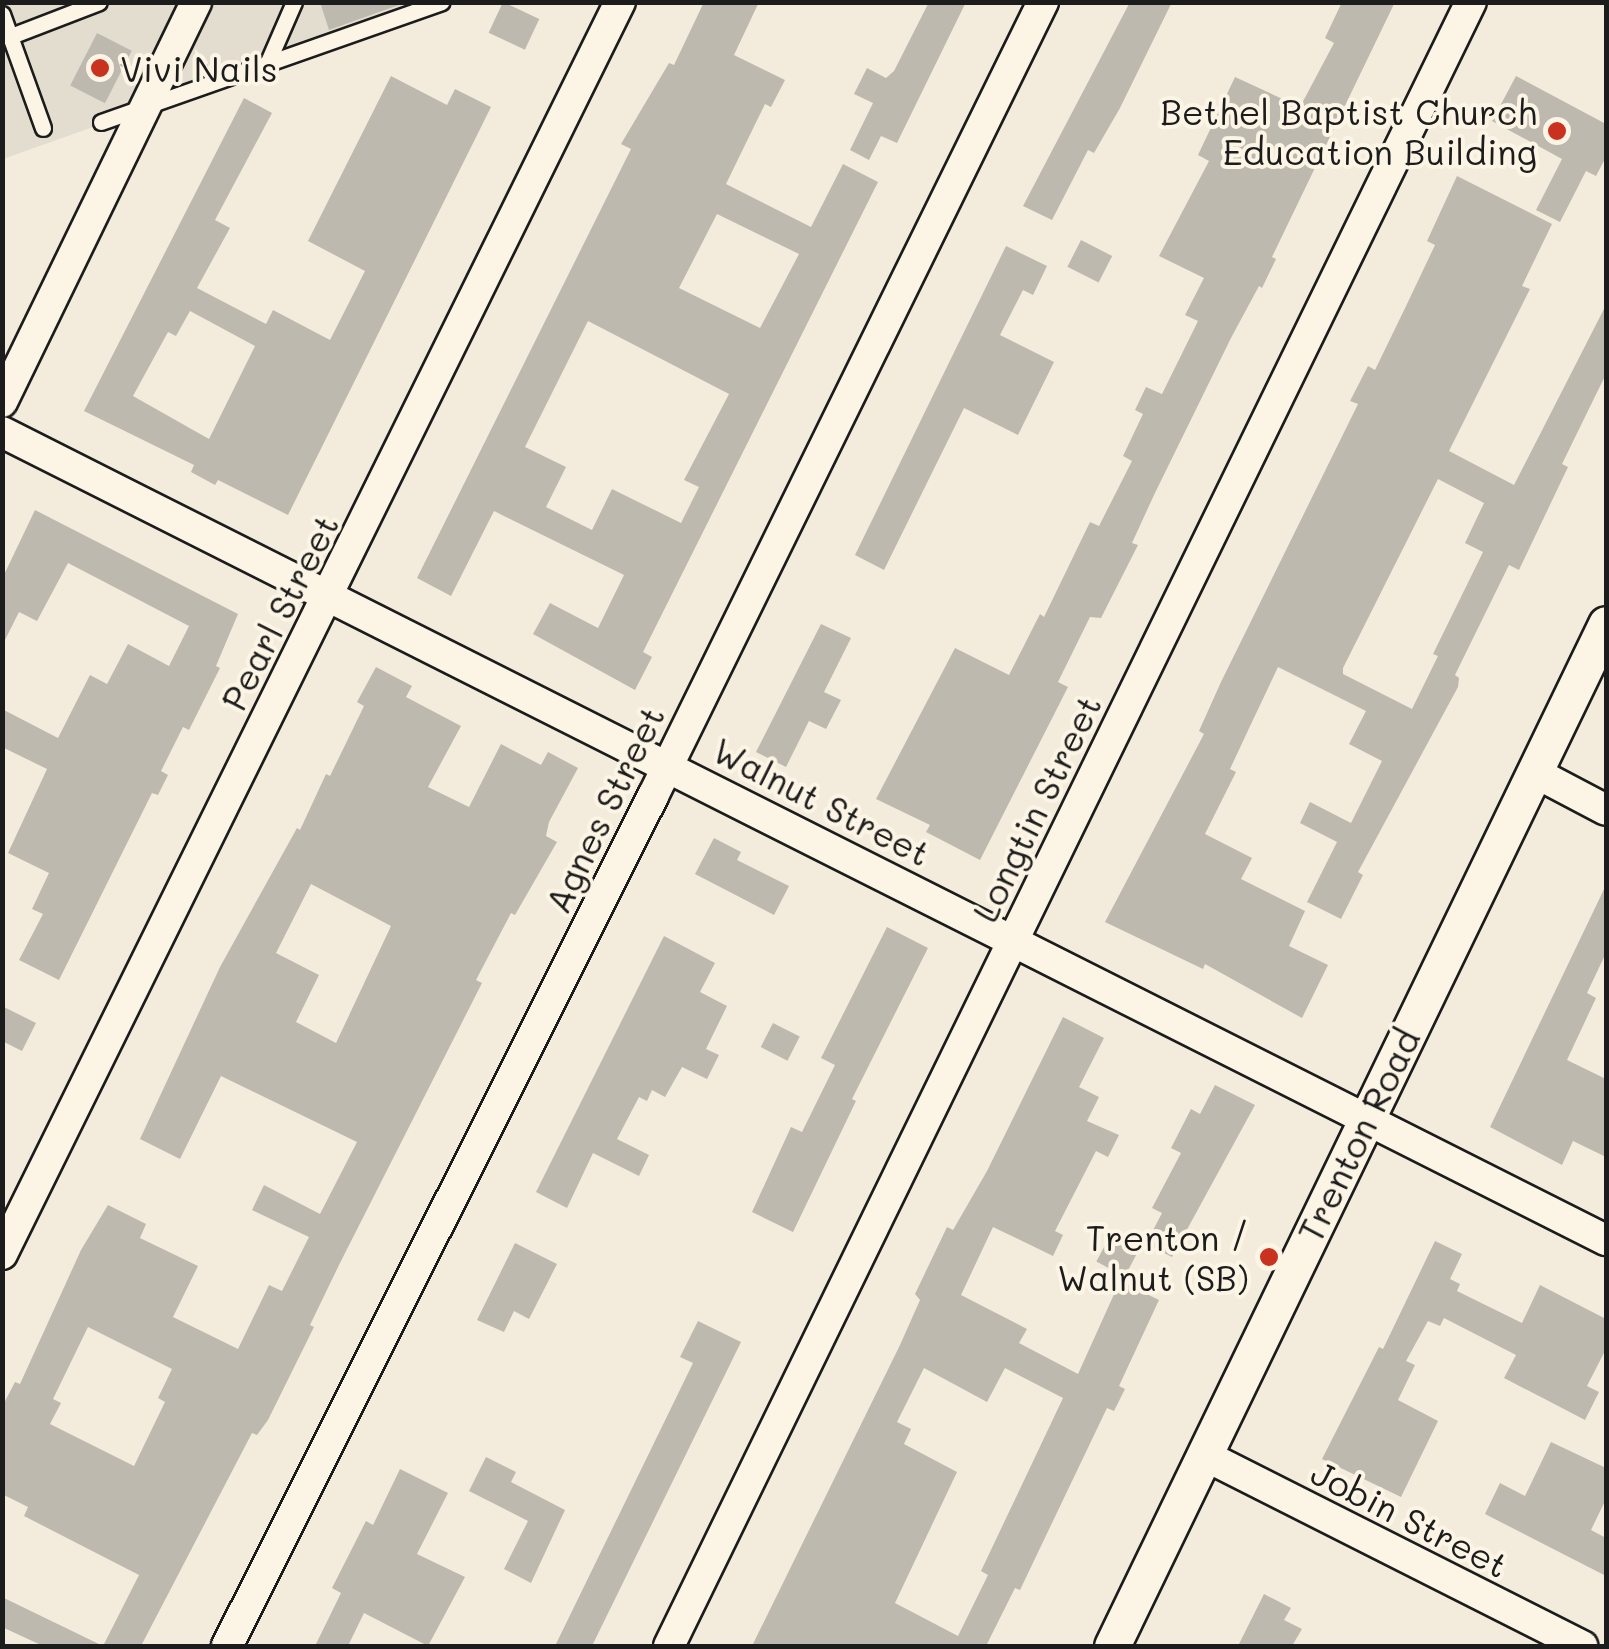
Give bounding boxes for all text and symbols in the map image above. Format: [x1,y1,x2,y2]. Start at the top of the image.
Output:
place label: Vivi Nails [120,47,278,89]
marker: Vivi Nails [89,57,111,79]
place label: Bethel Baptist Church Education Building [1160,90,1537,172]
marker: Bethel Baptist Church Education Building [1546,120,1568,142]
street label: Pearl Street [212,507,346,717]
street label: Longtin Street [963,688,1109,928]
street label: Agnes Street [536,699,672,919]
street label: Walnut Street [706,728,938,874]
street label: Trenton Road [1288,1022,1428,1248]
place label: Trenton / Walnut (SB) [1057,1216,1249,1298]
marker: Trenton / Walnut (SB) [1258,1246,1280,1268]
street label: Jobin Street [1305,1450,1515,1586]

